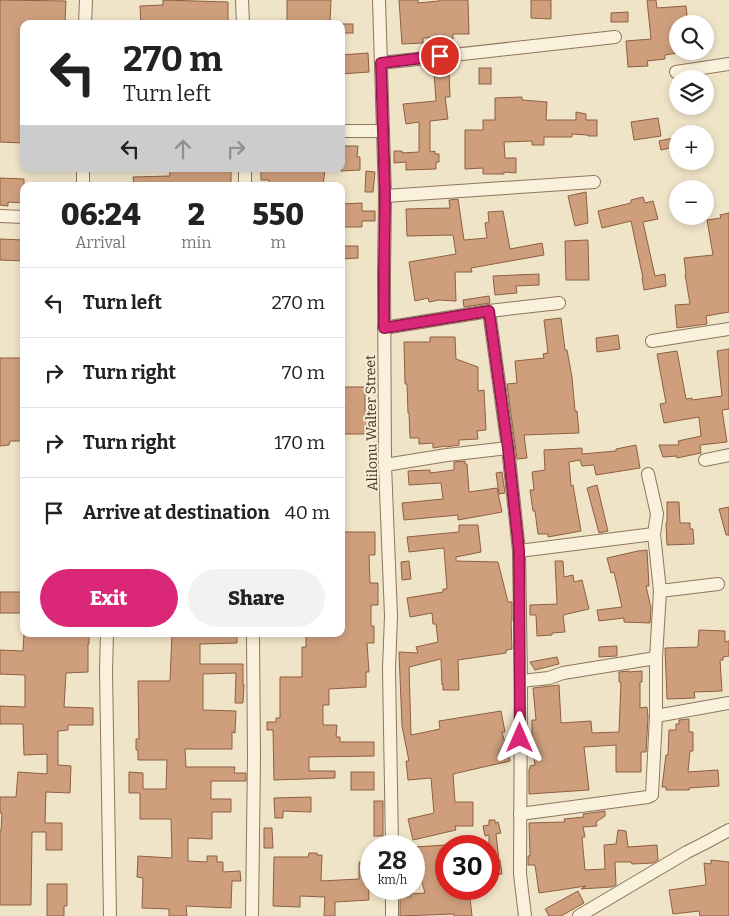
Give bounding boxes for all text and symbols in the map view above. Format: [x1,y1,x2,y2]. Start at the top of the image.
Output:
map controls [669,15,714,225]
button: search [669,15,714,60]
pin [419,35,461,77]
text: 270 m [123,38,223,80]
icon: left [40,40,105,105]
icon: arrive [426,42,454,70]
button: layers [669,70,714,115]
text: Turn left [123,80,211,107]
button: + [669,125,714,170]
icon: left [116,135,144,163]
icon: ahead [169,135,197,163]
icon: right [222,135,250,163]
button: − [669,180,714,225]
text: 06:24 [61,197,141,233]
text: 2 [188,197,205,233]
text: 550 [252,197,304,233]
text: Arrival [75,233,126,252]
text: min [181,233,211,252]
text: m [271,233,286,252]
icon: left [40,289,68,317]
text: Turn left [83,291,162,314]
text: 270 m [272,291,325,314]
street label: Alilonu Walter Street [362,355,381,491]
icon: right [40,359,68,387]
text: Turn right [83,361,176,384]
text: 70 m [282,361,325,384]
icon: right [40,429,68,457]
text: Turn right [83,431,176,454]
text: 170 m [274,431,325,454]
icon: arrive [40,499,68,527]
text: Arrive at destination [83,501,270,524]
text: 40 m [285,501,330,524]
button: Exit [40,569,178,627]
button: Share [188,569,325,627]
position arrow [493,711,545,763]
speed limit sign: 30 [435,835,500,900]
text: 28 [378,846,407,876]
text: km/h [378,873,407,887]

